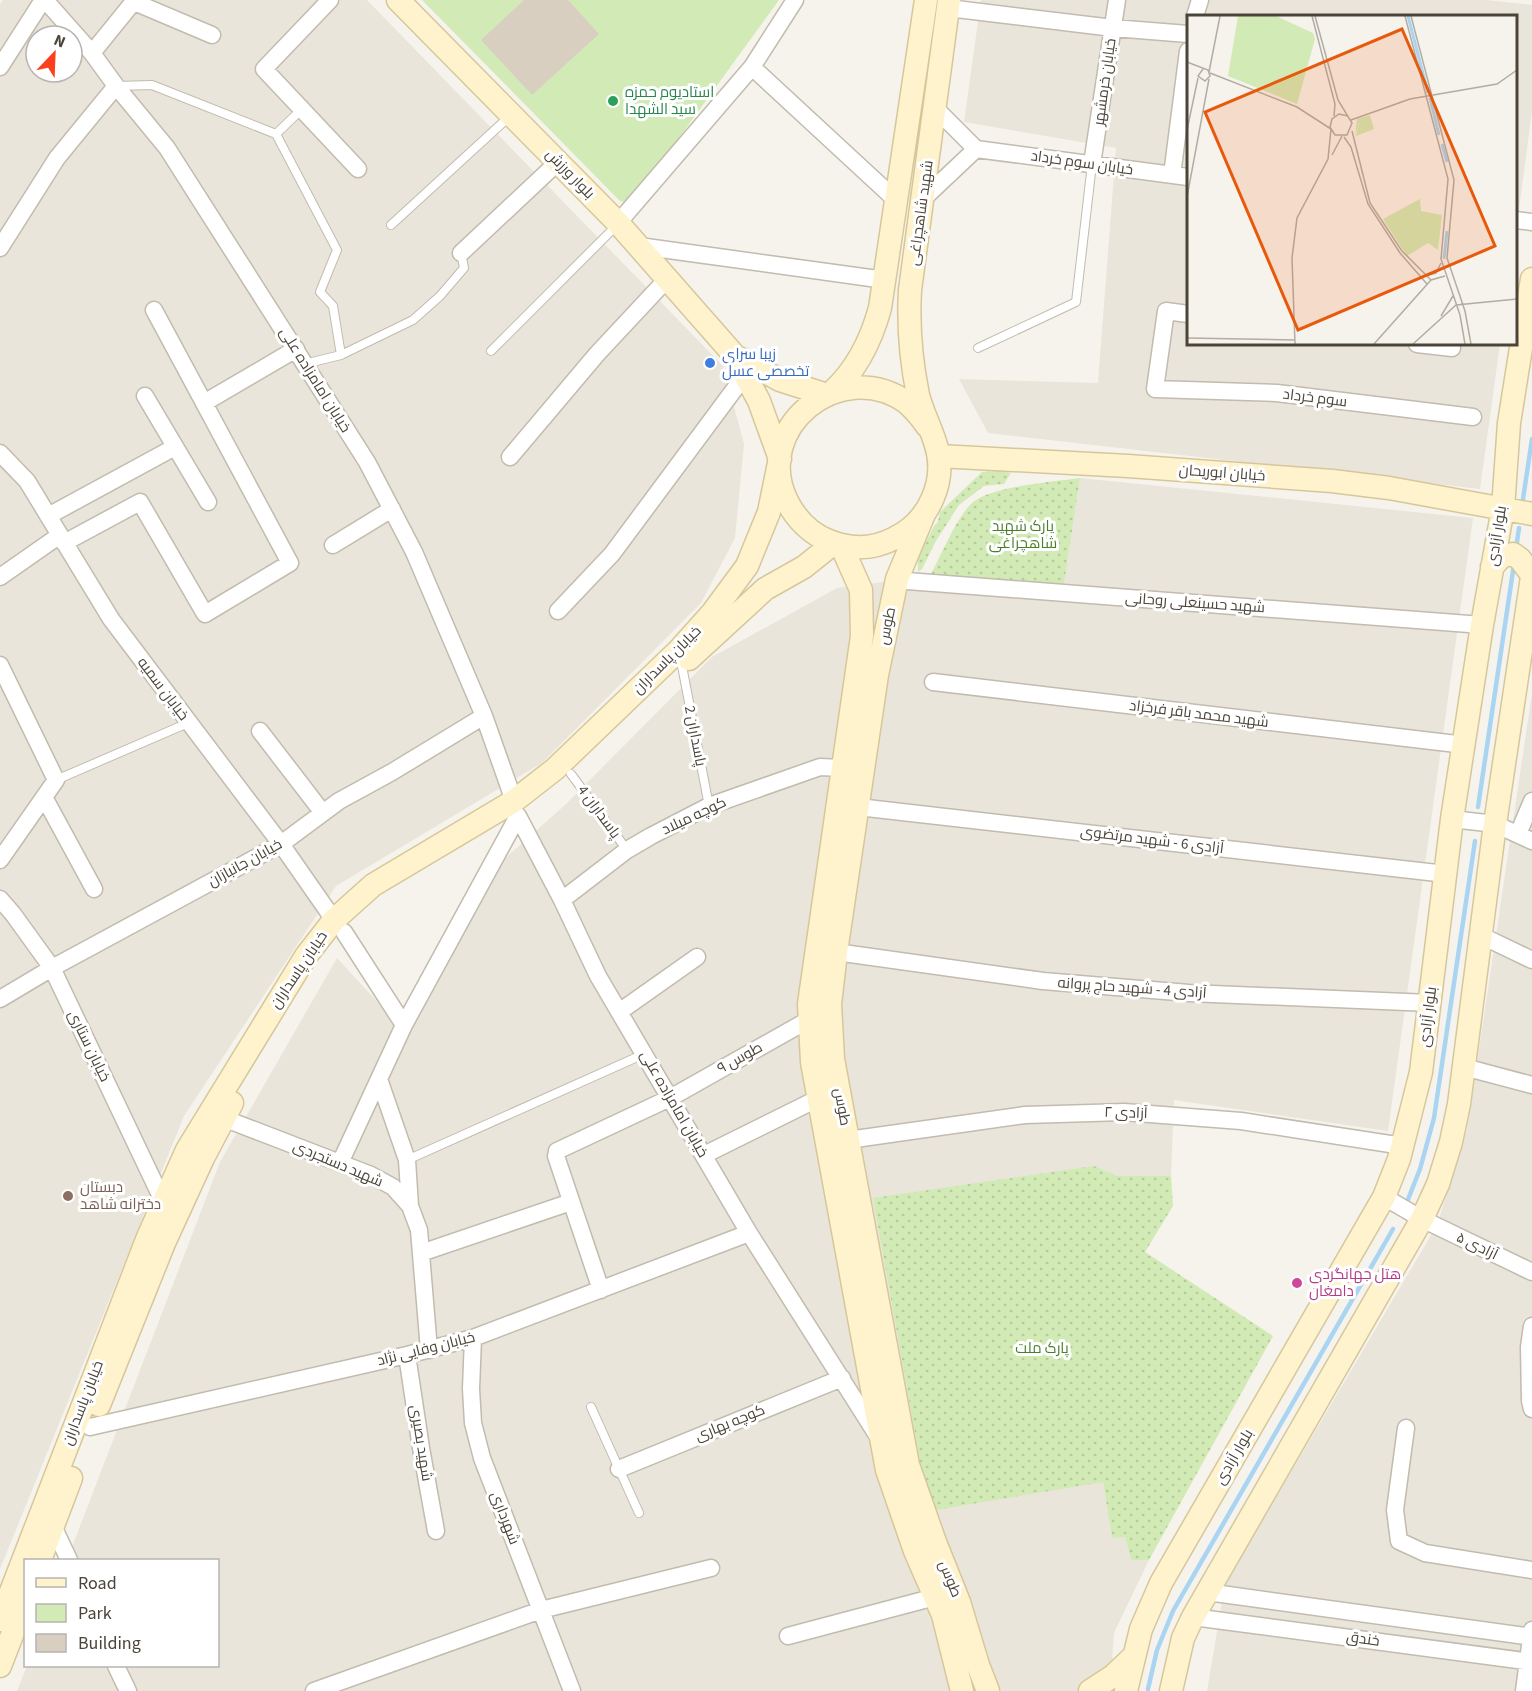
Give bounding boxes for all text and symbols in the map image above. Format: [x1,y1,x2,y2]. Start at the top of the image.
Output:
inset map [1187,15,1517,345]
north arrow [24,24,84,84]
text: N [50,29,69,53]
street label: خیابان خرمشهر [1088,37,1122,128]
place label: استادیوم حمزه سید الشهدا [625,82,714,120]
marker: استادیوم حمزه سید الشهدا [606,94,620,108]
street label: بلوار ورزش [541,144,599,204]
street label: خیابان سوم خرداد [1029,145,1135,181]
street label: شهید شاهچراغی [903,159,939,267]
street label: خیابان امامزاده علی [274,323,356,437]
place label: زیبا سرای تخصصی عسل [722,344,809,382]
marker: زیبا سرای تخصصی عسل [703,356,717,370]
street label: سوم خرداد [1282,384,1348,412]
street label: خیابان ابوریحان [1178,460,1266,486]
street label: بلوار آزادی [1482,504,1512,568]
park label: پارک شهید شاهچراغی [989,516,1057,554]
street label: شهید حسینعلی روحانی [1124,588,1266,618]
street label: طوس [873,605,901,647]
street label: خیابان پاسداران [628,621,706,699]
street label: خیابان سمیه [132,653,194,725]
street label: شهید محمد باقر فرخزاد [1128,695,1270,733]
street label: پاسداران 2 [679,704,711,768]
street label: پاسداران 4 [572,781,626,843]
street label: کوچه میلاد [658,792,730,840]
street label: آزادی 6 - شهید مرتضوی [1079,821,1225,859]
street label: خیابان جانبازان [204,834,286,892]
street label: خیابان پاسداران [265,927,333,1013]
street label: آزادی 4 - شهید حاج پروانه [1057,972,1207,1004]
street label: بلوار آزادی [1414,985,1442,1049]
street label: خیابان ستاری [63,1007,115,1085]
street label: طوس ۹ [714,1037,766,1079]
street label: خیابان امامزاده علی [635,1047,713,1161]
street label: طوس [828,1086,856,1128]
street label: آزادی ۲ [1104,1102,1148,1124]
street label: شهید دستجردی [290,1136,386,1192]
place label: دبستان دخترانه شاهد [80,1177,161,1215]
marker: دبستان دخترانه شاهد [61,1189,75,1203]
street label: آزادی ۵ [1453,1227,1501,1265]
place label: هتل جهانگردى دامغان [1309,1264,1401,1302]
marker: هتل جهانگردى دامغان [1290,1276,1304,1290]
street label: خیابان وفایی نژاد [375,1327,477,1371]
park label: پارک ملت [1015,1338,1069,1359]
street label: خیابان پاسداران [57,1357,109,1449]
street label: کوچه بهاری [692,1399,768,1447]
street label: شهید بصیری [405,1403,437,1483]
street label: بلوار آزادی [1210,1425,1258,1489]
street label: شهرداری [485,1488,525,1548]
street label: طوس [933,1557,967,1601]
legend [24,1559,219,1667]
text: Road [78,1571,117,1596]
text: Park [78,1601,112,1626]
street label: خندق [1345,1626,1381,1652]
text: Building [78,1631,141,1656]

